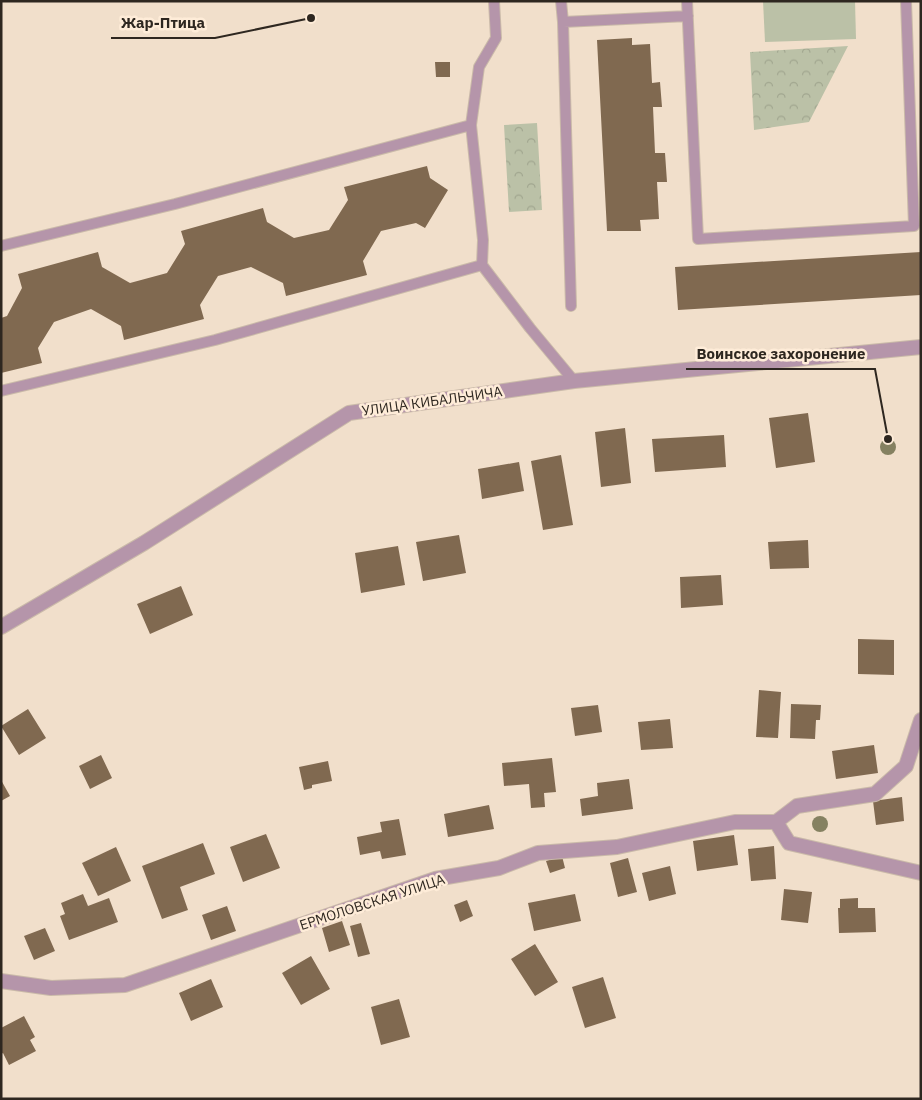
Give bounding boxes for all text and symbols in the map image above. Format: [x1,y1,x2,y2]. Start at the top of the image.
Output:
callout: Жар-Птица [111,8,215,38]
text: Жар-Птица [121,13,206,32]
callout: Воинское захоронение [686,339,875,369]
text: Воинское захоронение [697,344,865,363]
street label: УЛИЦА КИБАЛЬЧИЧА [361,382,503,420]
street label: ЕРМОЛОВСКАЯ УЛИЦА [297,870,447,934]

